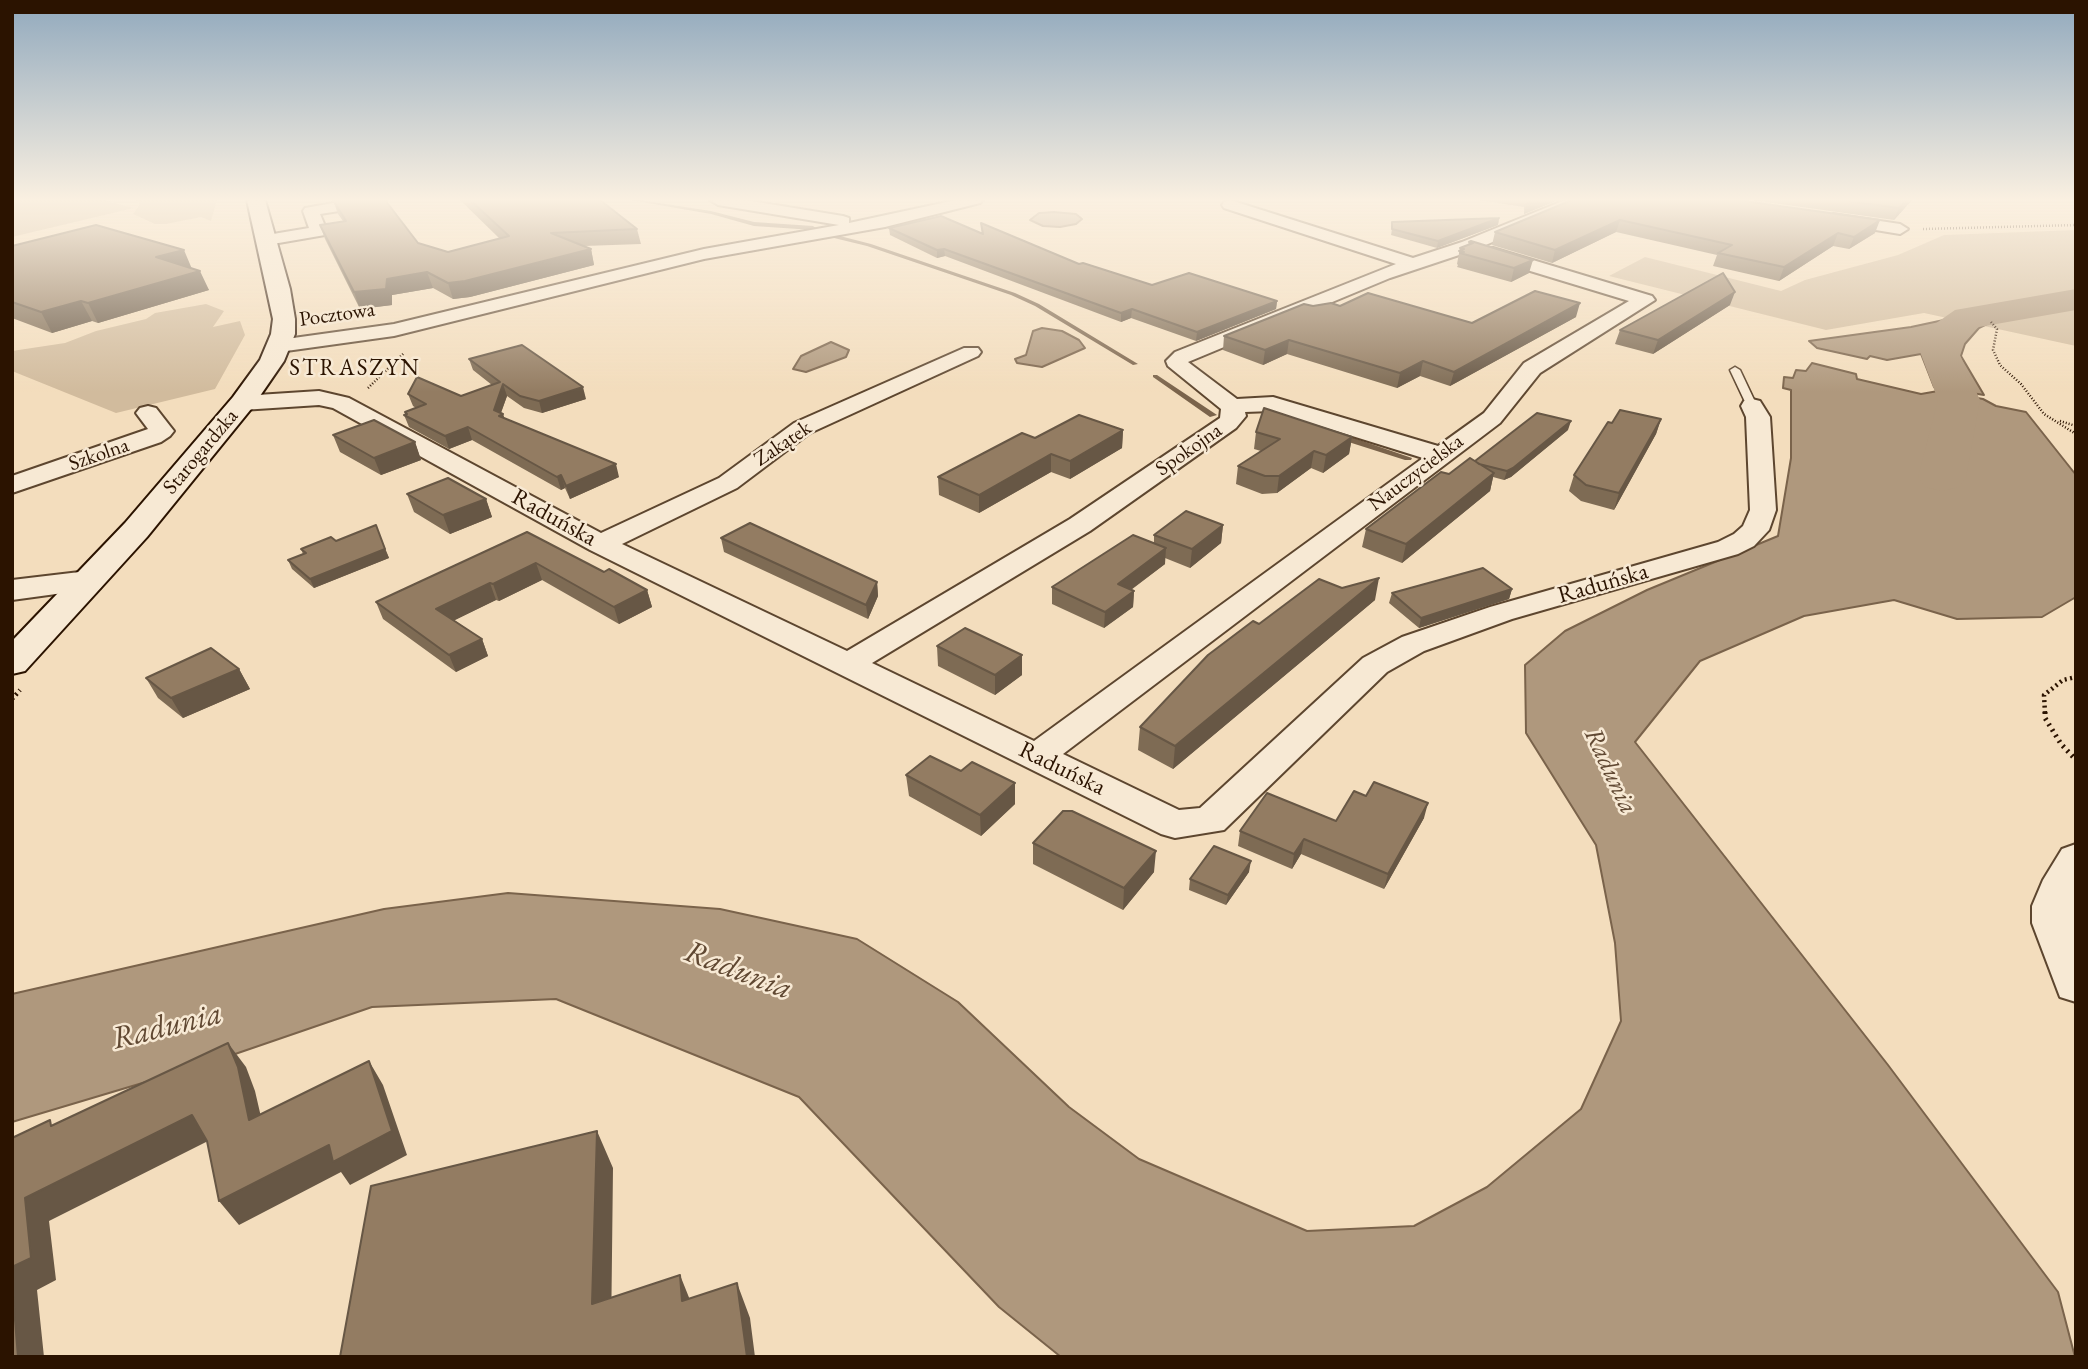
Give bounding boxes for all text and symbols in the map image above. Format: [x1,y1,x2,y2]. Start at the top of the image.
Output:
street label: Pocztowa [298,297,376,333]
district label: STRASZYN [290,355,420,383]
street label: Starogardzka [158,404,244,500]
street label: Zakątek [749,416,817,472]
street label: Spokojna [1151,418,1227,482]
street label: Nauczycielska [1363,429,1469,517]
street label: Szkolna [66,433,132,477]
street label: Raduńska [506,483,602,553]
street label: Raduńska [1554,557,1652,611]
water label: Radunia [1577,723,1643,819]
street label: Raduńska [1014,736,1110,802]
water label: Radunia [679,933,797,1009]
water label: Radunia [108,995,226,1059]

